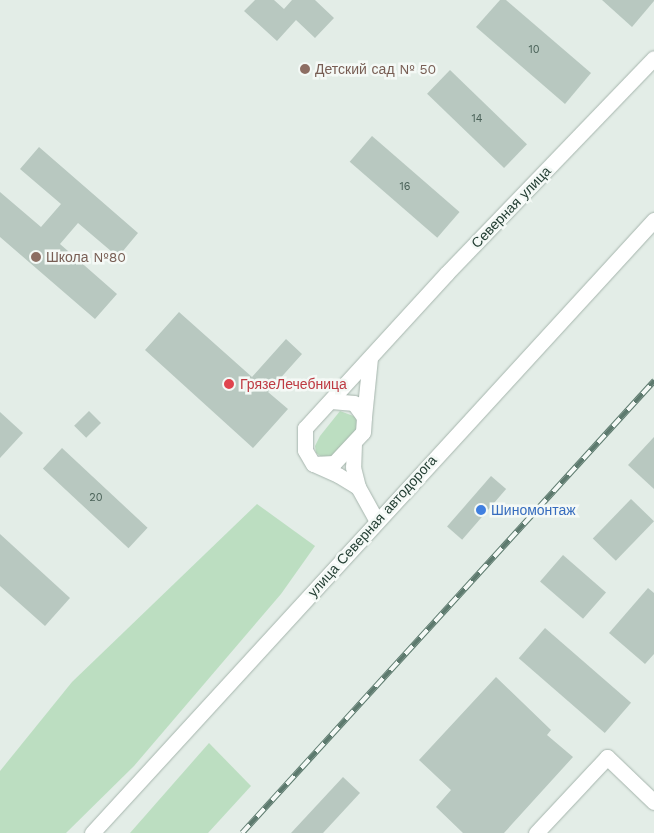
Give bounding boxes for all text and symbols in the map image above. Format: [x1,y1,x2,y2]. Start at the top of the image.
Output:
house number: 10 [528,43,540,57]
place label: Детский сад № 50 [315,61,436,77]
marker: Детский сад № 50 [299,63,311,75]
house number: 14 [471,112,483,126]
street label: Северная улица [468,163,554,251]
house number: 16 [400,180,410,194]
place label: Школа №80 [46,249,126,265]
marker: Школа №80 [30,251,42,263]
place label: ГрязеЛечебница [240,376,347,392]
marker: ГрязеЛечебница [222,377,236,391]
street label: улица Северная автодорога [304,452,440,600]
house number: 20 [89,491,103,505]
place label: Шиномонтаж [491,502,576,518]
marker: Шиномонтаж [475,504,487,516]

